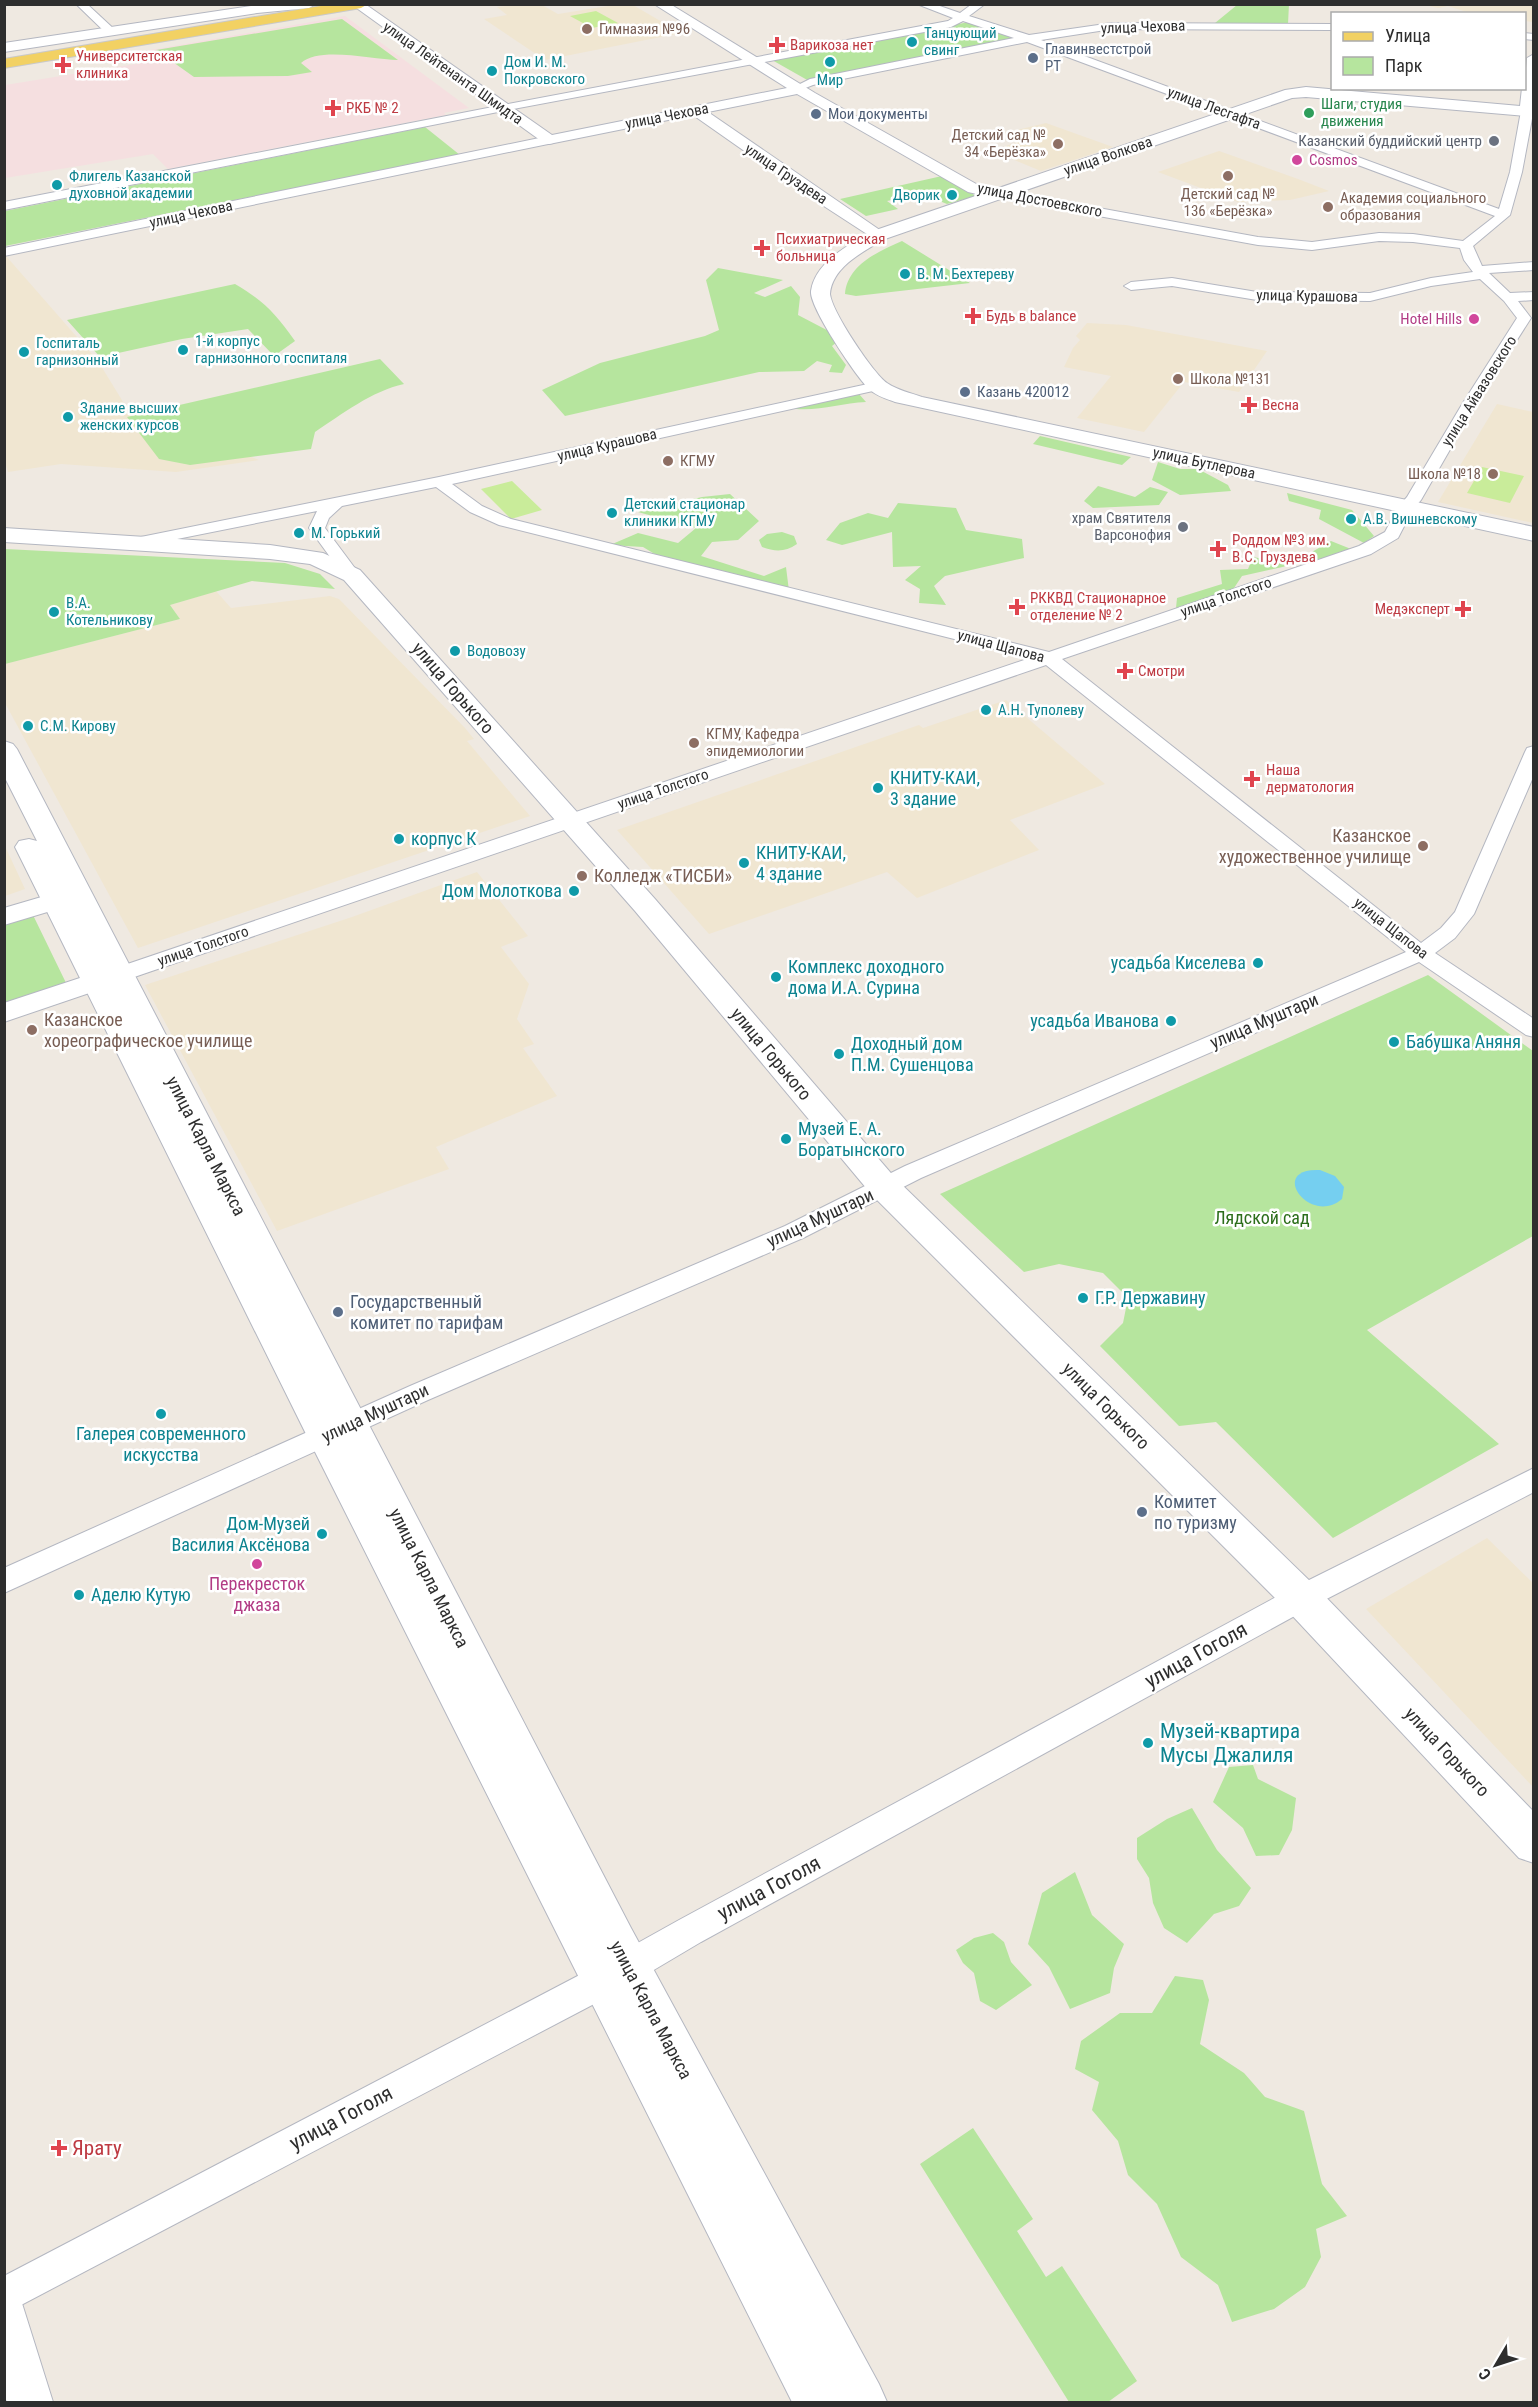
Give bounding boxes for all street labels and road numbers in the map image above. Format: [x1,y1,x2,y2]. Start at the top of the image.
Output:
street label: улица Чехова [1100,17,1186,37]
street label: улица Лейтенанта Шмидта [380,18,526,128]
street label: улица Лесгафта [1165,83,1263,133]
street label: улица Чехова [624,99,710,133]
street label: улица Волкова [1061,132,1155,180]
street label: улица Груздева [741,140,831,208]
street label: улица Достоевского [976,179,1104,221]
street label: улица Чехова [148,196,234,232]
street label: улица Курашова [1256,286,1358,306]
street label: улица Айвазовского [1438,332,1520,450]
street label: улица Курашова [556,425,658,465]
street label: улица Бутлерова [1151,443,1257,483]
street label: улица Толстого [1178,573,1274,621]
street label: улица Щапова [955,626,1047,666]
street label: улица Горького [408,638,499,738]
street label: улица Толстого [615,765,711,813]
street label: улица Щапова [1350,893,1432,963]
street label: улица Толстого [155,922,251,970]
street label: улица Муштари [1206,988,1321,1053]
street label: улица Горького [727,1003,816,1104]
street label: улица Карла Маркса [162,1073,251,1219]
street label: улица Муштари [763,1184,877,1251]
street label: улица Горького [1058,1358,1154,1454]
street label: улица Муштари [318,1379,432,1446]
street label: улица Карла Маркса [385,1505,474,1651]
street label: улица Гоголя [1141,1617,1251,1693]
street label: улица Горького [1401,1703,1494,1801]
street label: улица Гоголя [713,1851,825,1925]
street label: улица Карла Маркса [606,1937,697,2083]
street label: улица Гоголя [285,2081,397,2155]

